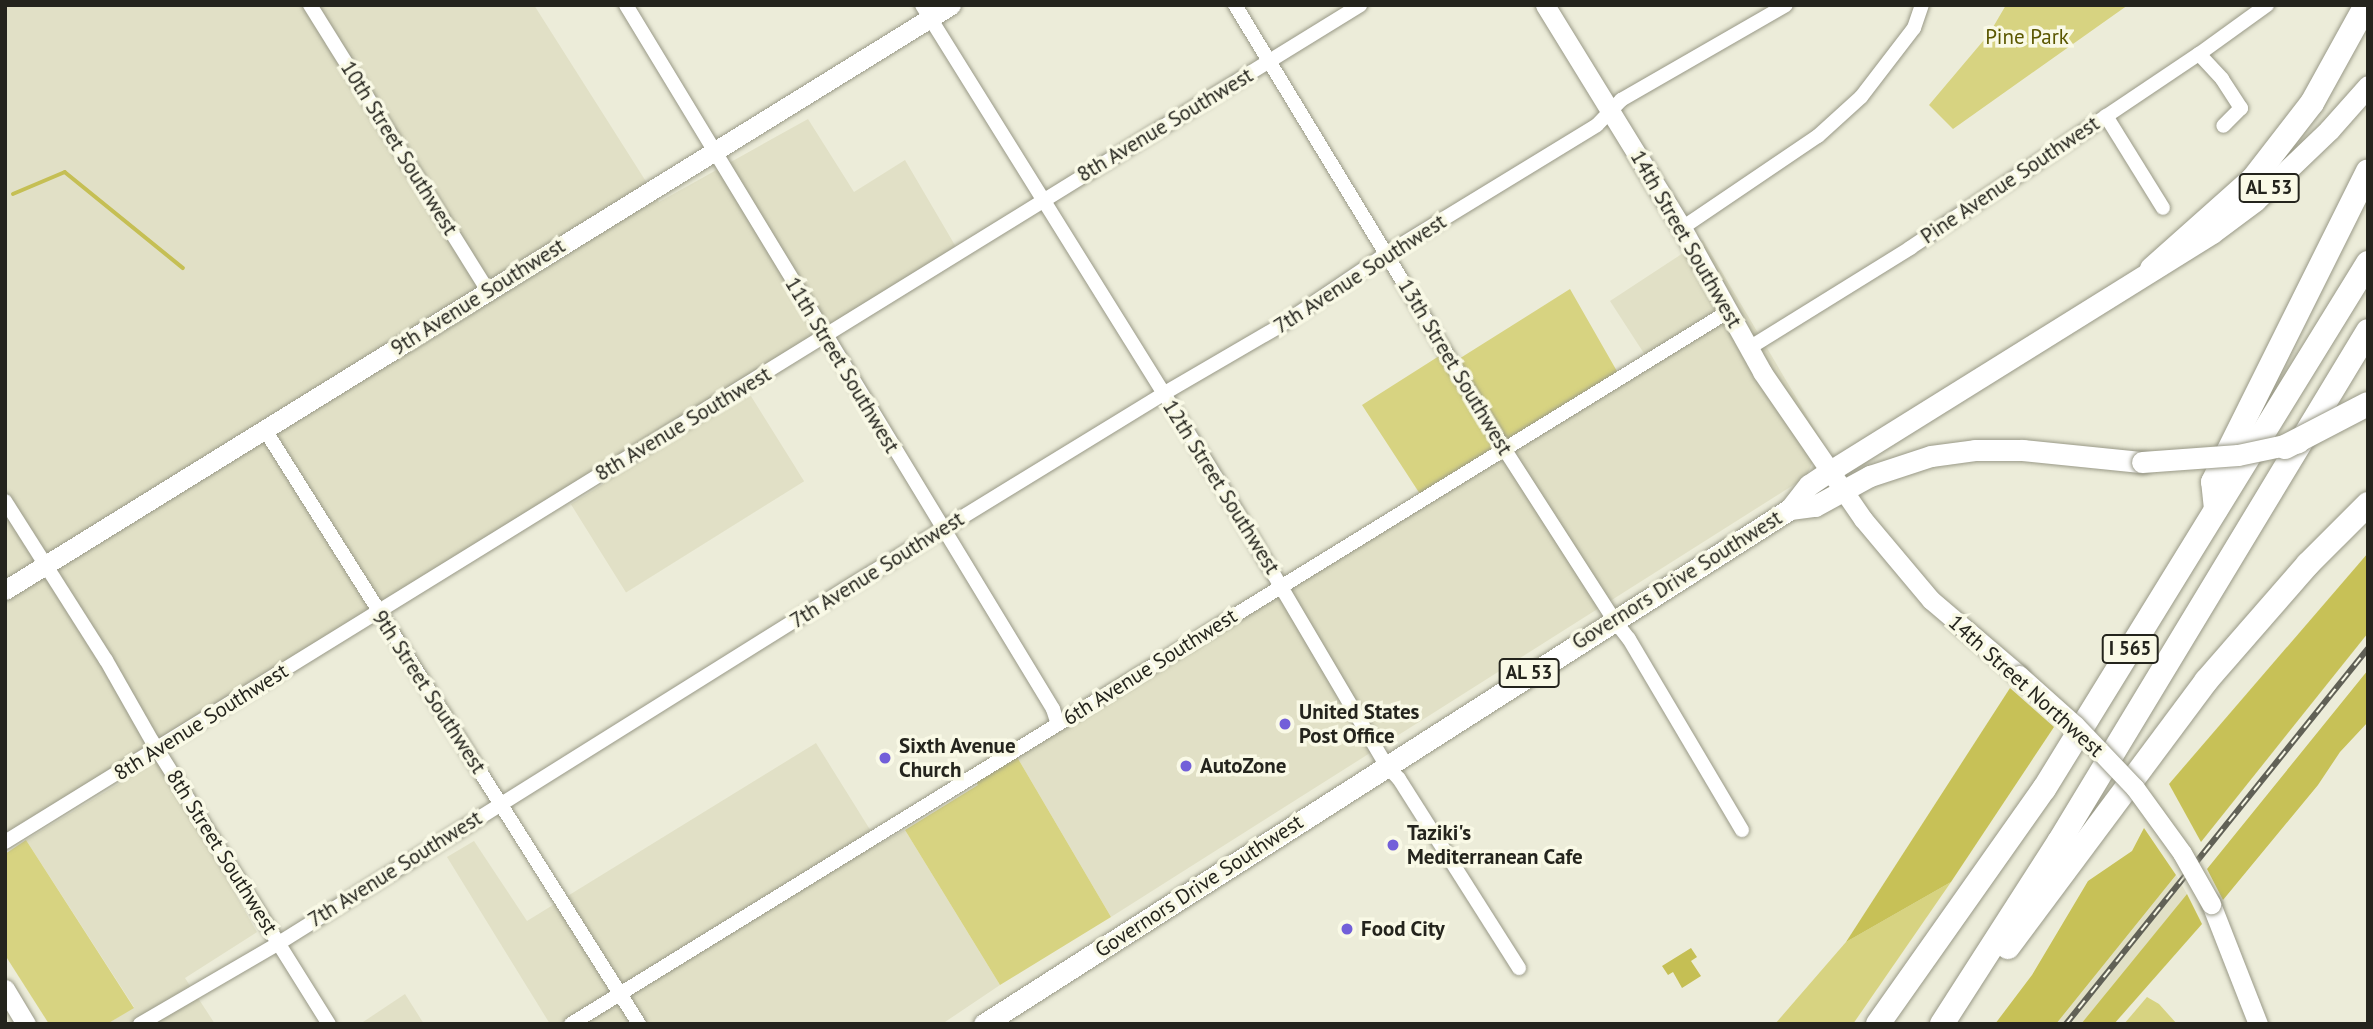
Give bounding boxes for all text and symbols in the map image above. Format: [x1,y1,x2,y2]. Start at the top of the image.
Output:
park label: Pine Park [1985,24,2069,50]
street label: 10th Street Southwest [335,56,463,240]
street label: 8th Avenue Southwest [1072,62,1258,188]
street label: Pine Avenue Southwest [1916,111,2104,249]
street label: 14th Street Southwest [1625,146,1747,332]
road number: AL 53 [2238,172,2300,204]
street label: 7th Avenue Southwest [1269,209,1451,339]
street label: 9th Avenue Southwest [386,233,570,361]
street label: 11th Street Southwest [780,273,904,457]
street label: 13th Street Southwest [1393,275,1517,459]
street label: 8th Avenue Southwest [590,361,776,487]
street label: 12th Street Southwest [1157,395,1285,579]
street label: Governors Drive Southwest [1567,505,1787,655]
street label: 7th Avenue Southwest [785,506,969,634]
street label: 6th Avenue Southwest [1058,603,1242,731]
street label: 9th Street Southwest [367,606,491,778]
street label: 14th Street Northwest [1943,610,2109,762]
road number: I 565 [2100,634,2160,664]
street label: 8th Avenue Southwest [109,658,293,786]
road number: AL 53 [1498,658,1560,688]
place label: United States Post Office [1299,699,1419,749]
marker: United States Post Office [1277,716,1293,732]
place label: Sixth Avenue Church [899,733,1016,783]
marker: Sixth Avenue Church [877,750,893,766]
place label: AutoZone [1200,753,1286,779]
marker: AutoZone [1178,758,1194,774]
street label: 8th Street Southwest [161,765,283,939]
street label: 7th Avenue Southwest [303,805,487,933]
street label: Governors Drive Southwest [1090,809,1308,963]
place label: Taziki's Mediterranean Cafe [1407,820,1583,870]
marker: Taziki's Mediterranean Cafe [1385,837,1401,853]
place label: Food City [1361,916,1445,942]
marker: Food City [1339,921,1355,937]

